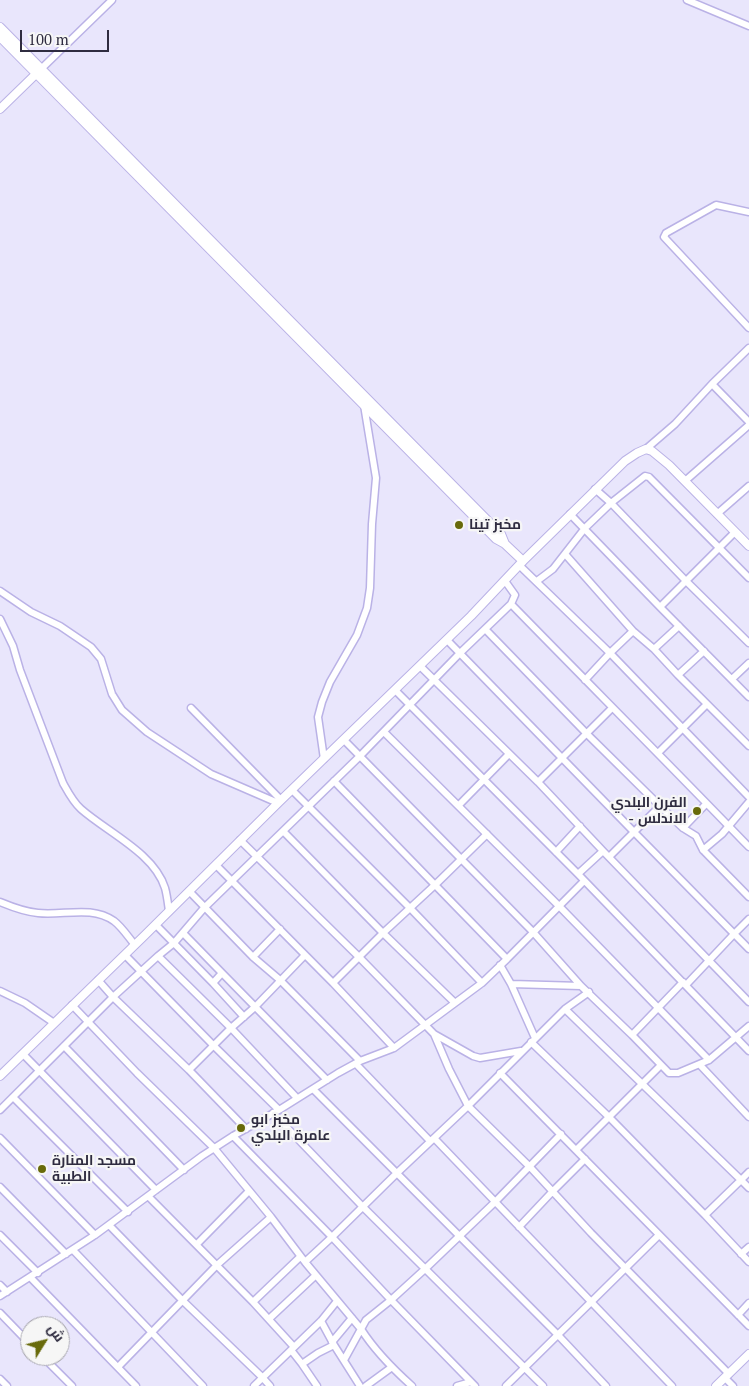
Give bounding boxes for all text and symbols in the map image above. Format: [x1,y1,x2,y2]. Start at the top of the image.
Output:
scale bar [22,20,111,52]
text: 100 m [28,29,69,49]
place label: مخبز تينا [469,517,521,533]
marker: مخبز تينا [453,519,465,531]
place label: الفرن البلدي - الاندلس [611,795,687,828]
marker: الفرن البلدي - الاندلس [691,805,703,817]
place label: مخبز ابو عامرة البلدي [251,1112,330,1144]
marker: مخبز ابو عامرة البلدي [235,1122,247,1134]
place label: مسجد المنارة الطبية [52,1153,136,1186]
marker: مسجد المنارة الطبية [36,1163,48,1175]
north arrow [20,1316,70,1366]
text: ش [44,1320,70,1345]

